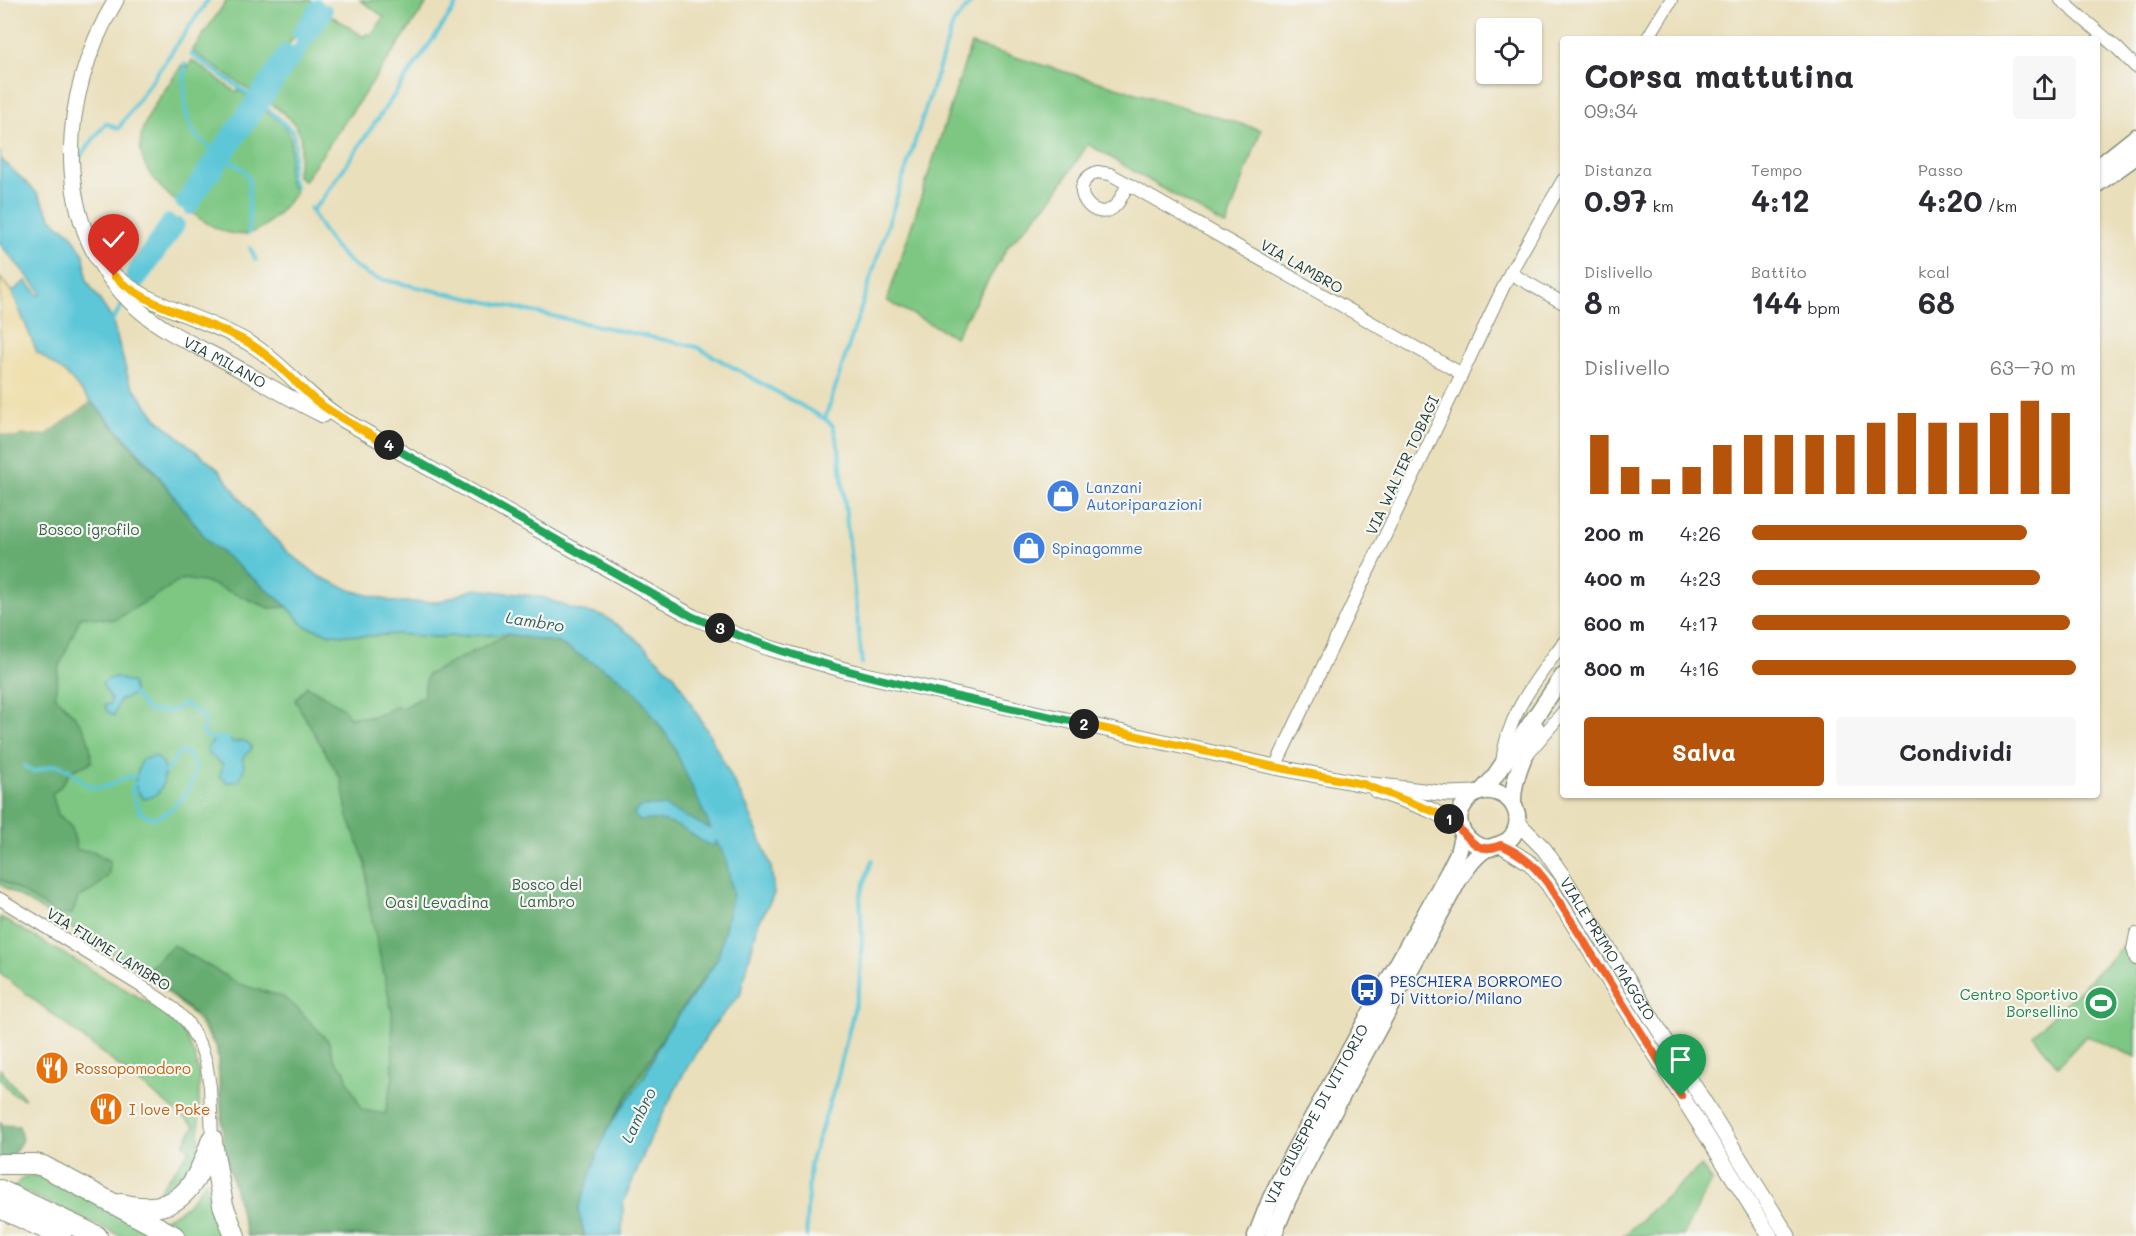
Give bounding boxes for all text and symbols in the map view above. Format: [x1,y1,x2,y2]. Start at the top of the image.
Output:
map controls [1476,18,1542,84]
button: locate [1476,18,1542,84]
text: Corsa mattutina [1584,53,1854,96]
button: share [2013,56,2076,119]
text: 09:34 [1584,97,1638,123]
text: Distanza [1584,159,1652,180]
text: Tempo [1751,159,1802,180]
text: Passo [1918,159,1963,180]
text: 0.97 [1584,180,1647,220]
text: 4:12 [1751,180,1810,220]
text: 4:20 [1918,180,1983,220]
text: km [1647,195,1674,216]
text: /km [1983,195,2017,216]
pin [88,214,139,276]
icon: check [97,223,130,256]
street label: VIA LAMBRO [1257,234,1347,298]
text: Dislivello [1584,261,1652,282]
text: Battito [1751,261,1806,282]
text: kcal [1918,261,1950,282]
text: 8 [1584,282,1603,322]
text: 144 [1751,282,1802,322]
text: 68 [1918,282,1955,322]
text: m [1603,297,1620,318]
text: bpm [1802,297,1840,318]
street label: VIA MILANO [180,331,270,392]
text: Dislivello [1584,354,1670,380]
text: 63–70 m [1990,354,2076,380]
street label: VIA WALTER TOBAGI [1361,392,1443,538]
pin: 4 [374,430,404,460]
text: 4 [384,434,394,455]
place label: Lanzani Autoriparazioni [1086,477,1202,514]
shop icon: Lanzani Autoriparazioni [1045,478,1081,514]
park label: Bosco igrofilo [39,519,140,539]
text: 200 m [1584,520,1644,546]
text: 4:26 [1680,520,1721,546]
shop icon: Spinagomme [1011,530,1047,566]
place label: Spinagomme [1052,538,1143,558]
text: 400 m [1584,565,1645,591]
text: 4:23 [1680,565,1721,591]
water label: Lambro [504,606,566,636]
text: 600 m [1584,610,1645,636]
text: 4:17 [1680,610,1718,636]
pin: 3 [705,613,735,643]
text: 3 [715,617,725,638]
text: 800 m [1584,655,1645,681]
text: 4:16 [1680,655,1719,681]
pin: 2 [1069,709,1099,739]
text: 2 [1080,713,1088,734]
button: Salva [1584,717,1824,786]
button: Condividi [1836,717,2076,786]
pin: 1 [1434,804,1464,834]
text: 1 [1445,808,1453,829]
street label: VIALE PRIMO MAGGIO [1556,873,1660,1024]
park label: Bosco del Lambro [512,874,582,911]
park label: Oasi Levadina [385,892,489,912]
street label: VIA FIUME LAMBRO [43,903,175,995]
place label: PESCHIERA BORROMEO Di Vittorio/Milano [1390,971,1562,1008]
bus stop icon: PESCHIERA BORROMEO Di Vittorio/Milano [1349,972,1385,1008]
place label: Centro Sportivo Borsellino [1960,984,2078,1021]
sports icon: Centro Sportivo Borsellino [2083,985,2119,1021]
street label: VIA GIUSEPPE DI VITTORIO [1259,1020,1373,1207]
pin [1655,1034,1706,1096]
icon: arrive [1664,1043,1697,1076]
restaurant icon: Rossopomodoro [34,1050,70,1086]
place label: Rossopomodoro [75,1058,191,1078]
water label: Lambro [616,1083,661,1146]
restaurant icon: I love Poke [88,1091,124,1127]
place label: I love Poke [129,1099,210,1119]

